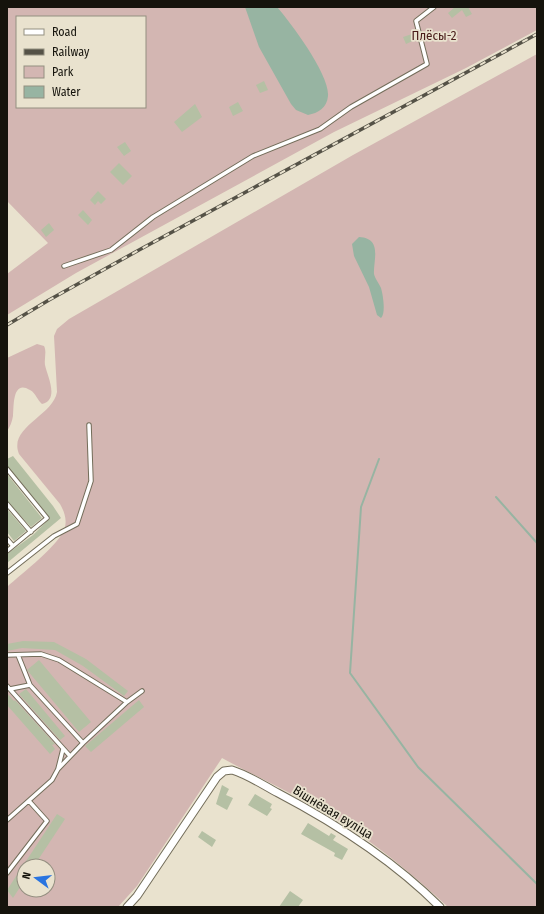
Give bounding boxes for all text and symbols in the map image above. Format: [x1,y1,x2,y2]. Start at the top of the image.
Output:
legend [16,16,146,108]
text: Road [52,25,77,39]
park label: Плёсы-2 [412,28,457,43]
text: Railway [52,45,90,59]
text: Park [52,65,74,79]
text: Water [52,85,81,99]
street label: Вішнёвая вуліца [290,782,376,842]
north arrow [16,858,56,898]
text: N [20,871,34,880]

